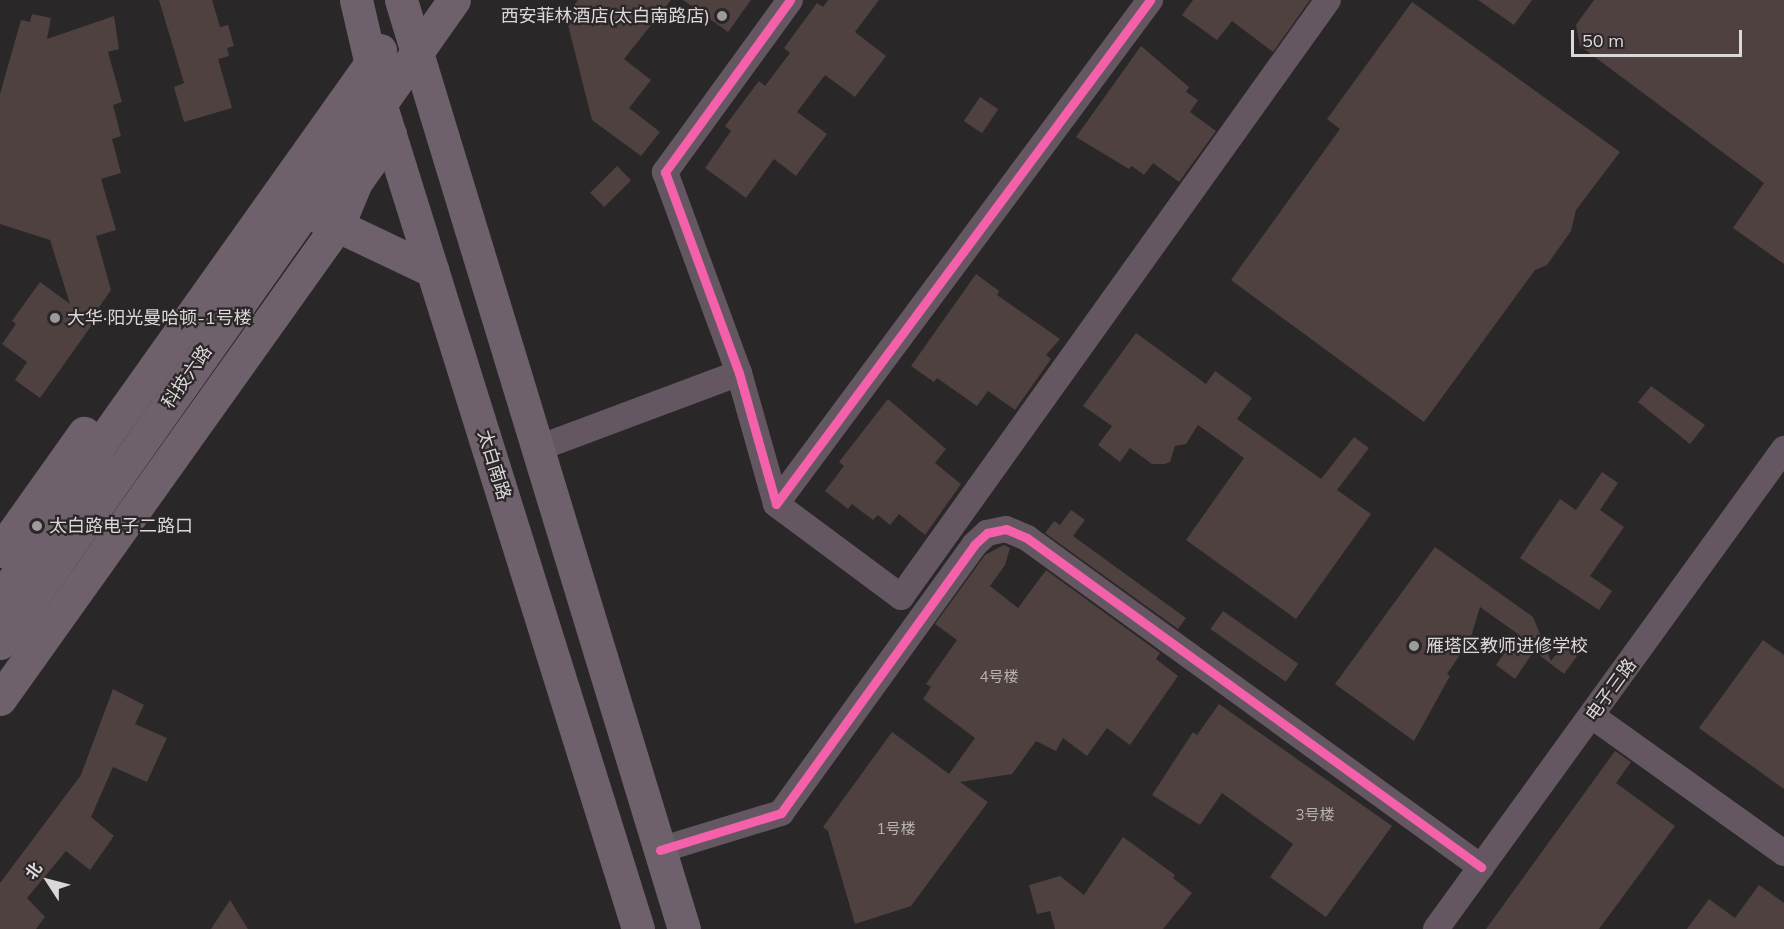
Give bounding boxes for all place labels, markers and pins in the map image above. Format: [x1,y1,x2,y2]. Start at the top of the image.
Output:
place label: 西安菲林酒店(太白南路店) [501,5,710,27]
marker: 西安菲林酒店(太白南路店) [715,9,729,23]
place label: 大华·阳光曼哈顿-1号楼 [67,307,252,329]
marker: 大华·阳光曼哈顿-1号楼 [48,311,62,325]
place label: 太白路电子二路口 [49,515,193,537]
marker: 太白路电子二路口 [30,519,44,533]
place label: 雁塔区教师进修学校 [1426,635,1588,657]
marker: 雁塔区教师进修学校 [1407,639,1421,653]

